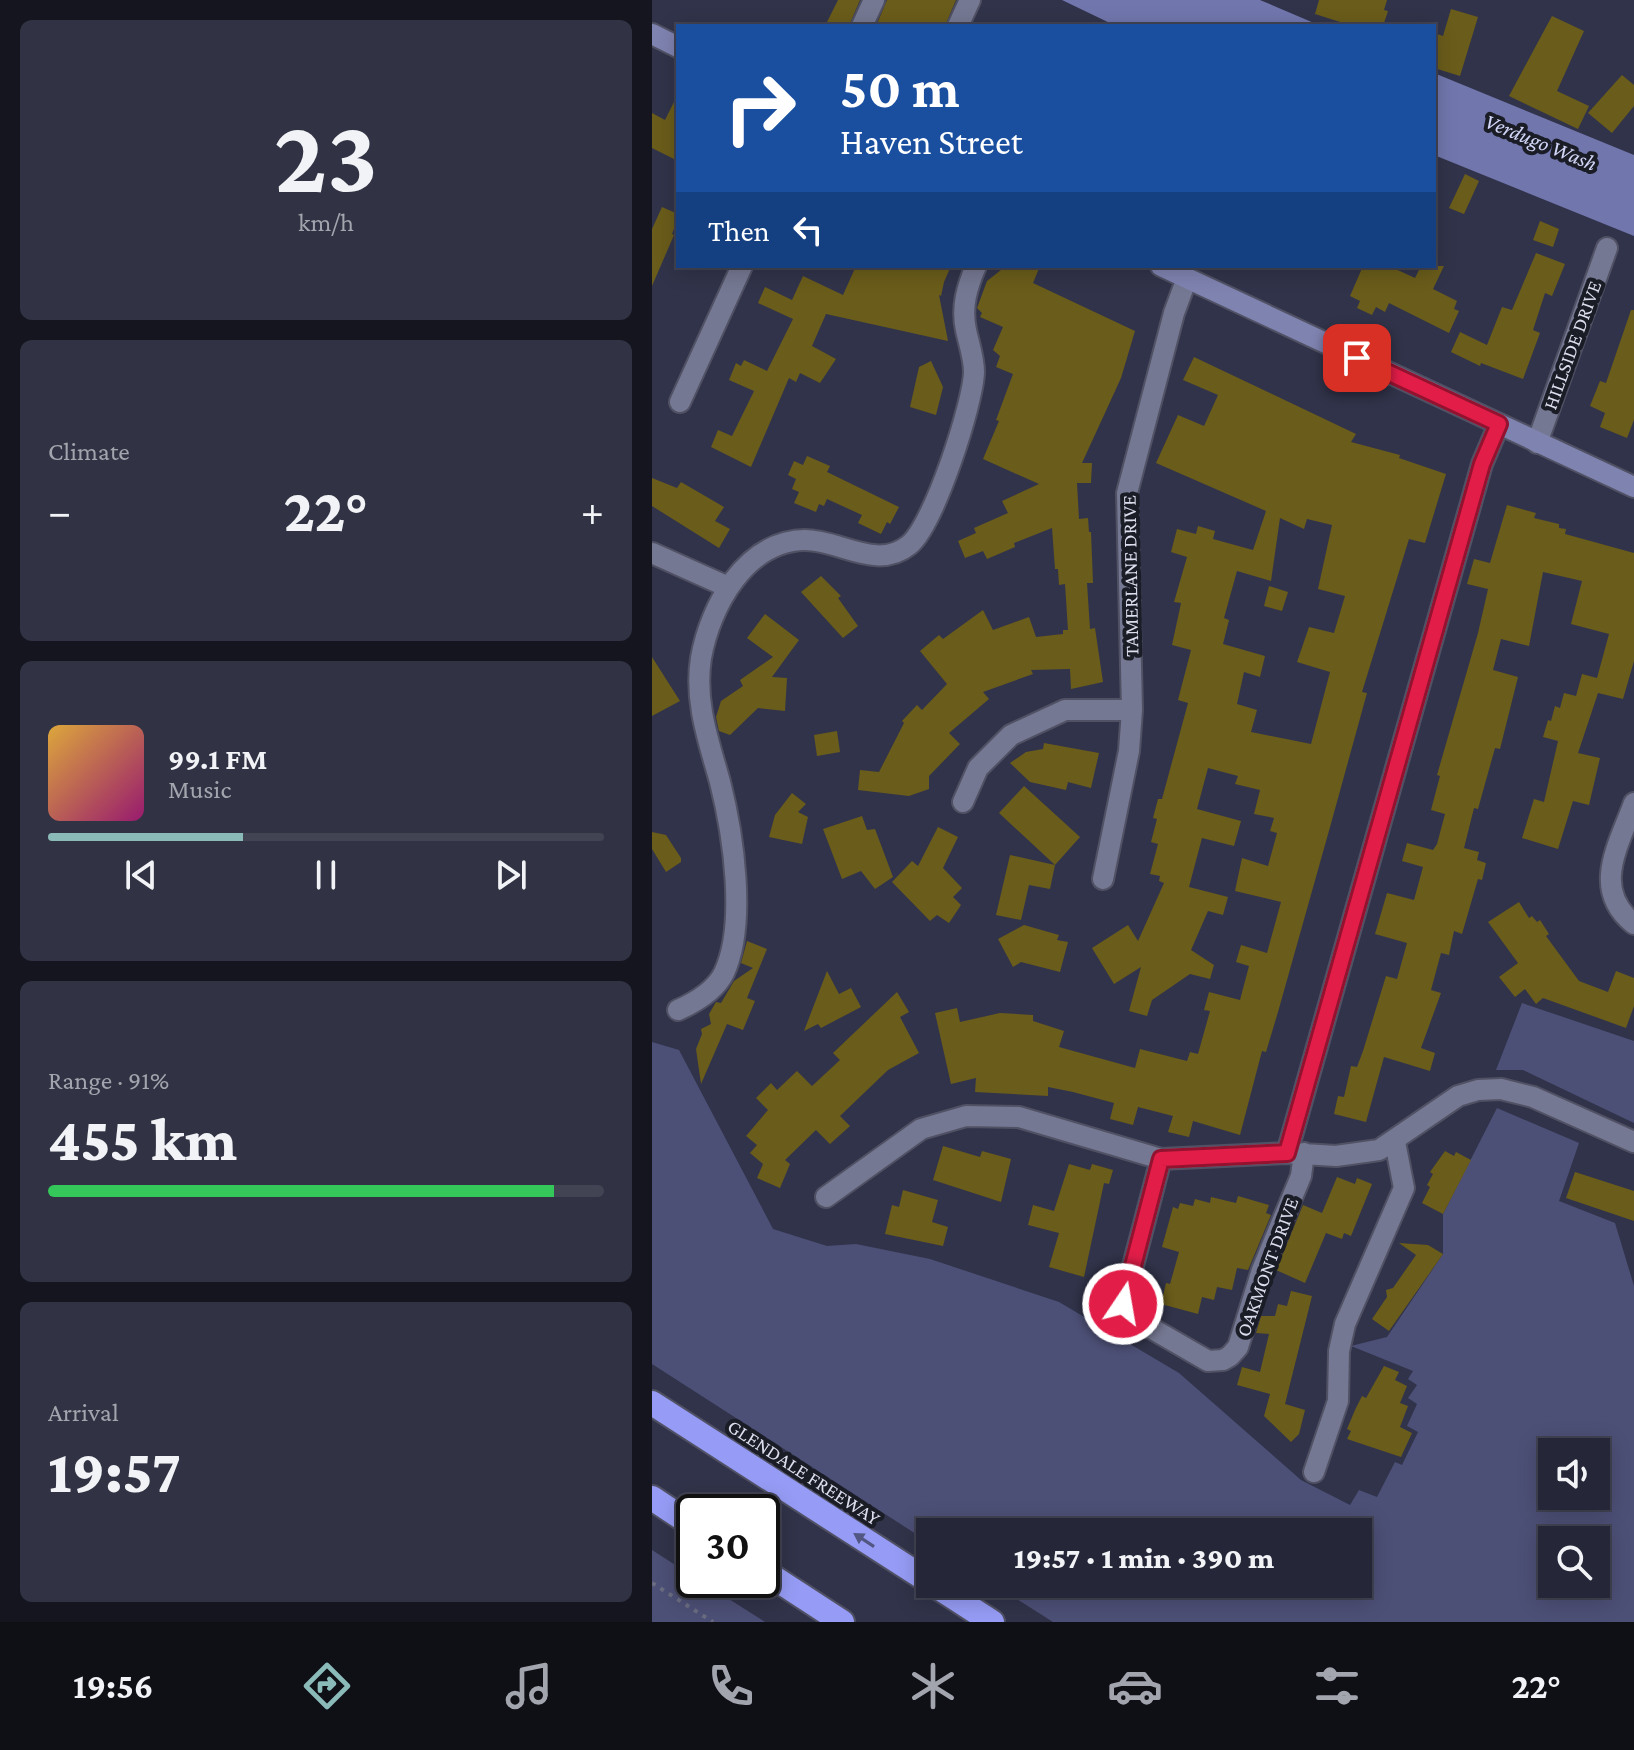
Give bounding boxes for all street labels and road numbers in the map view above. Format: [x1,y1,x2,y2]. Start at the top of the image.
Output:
street label: HILLSIDE DRIVE [1539,278,1605,412]
street label: TAMERLANE DRIVE [1118,495,1142,657]
street label: OAKMONT DRIVE [1232,1194,1302,1340]
street label: GLENDALE FREEWAY [724,1415,885,1530]

